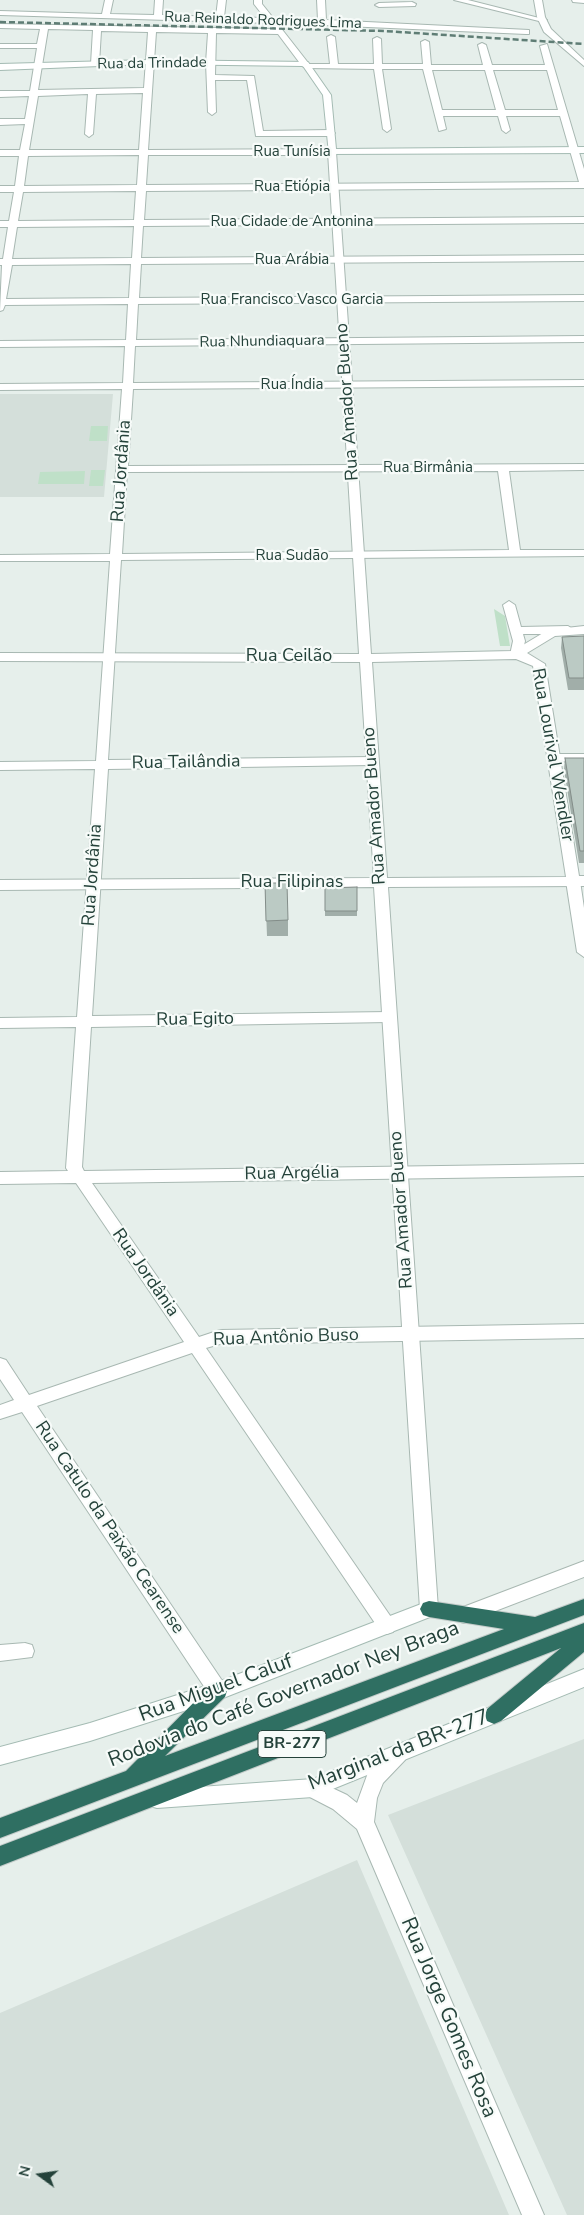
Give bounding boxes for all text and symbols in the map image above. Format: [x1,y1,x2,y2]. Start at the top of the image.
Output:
street label: Rua Reinaldo Rodrigues Lima [164,9,362,33]
street label: Rua da Trindade [97,54,207,74]
street label: Rua Tunísia [253,143,331,161]
street label: Rua Etiópia [254,178,330,196]
street label: Rua Cidade de Antonina [210,213,374,231]
street label: Rua Arábia [255,251,329,269]
street label: Rua Francisco Vasco Garcia [201,291,383,309]
street label: Rua Amador Bueno [332,322,364,482]
street label: Rua Nhundiaquara [199,332,325,352]
street label: Rua Índia [261,376,323,394]
street label: Rua Jordânia [108,419,136,523]
street label: Rua Birmânia [383,459,473,477]
street label: Rua Sudão [256,547,328,565]
street label: Rua Ceilão [246,646,332,668]
street label: Rua Lourival Wendler [526,667,578,843]
street label: Rua Amador Bueno [359,726,391,886]
street label: Rua Tailândia [131,751,241,775]
street label: Rua Jordânia [79,823,107,927]
street label: Rua Filipinas [241,872,343,894]
street label: Rua Egito [156,1009,234,1031]
street label: Rua Amador Bueno [386,1130,418,1290]
street label: Rua Argélia [244,1162,340,1186]
street label: Rua Jordânia [107,1225,183,1321]
street label: Rua Antônio Buso [213,1325,359,1351]
street label: Rua Catulo da Paixão Cearense [30,1418,188,1638]
street label: Rodovia do Café Governador Ney Braga [105,1616,463,1774]
street label: Rua Miguel Caluf [136,1649,296,1729]
street label: Marginal da BR-277 [305,1705,493,1797]
road number: BR-277 [258,1730,326,1758]
street label: Rua Jorge Gomes Rosa [394,1914,502,2122]
north arrow [15,2150,65,2200]
text: N [14,2164,35,2179]

